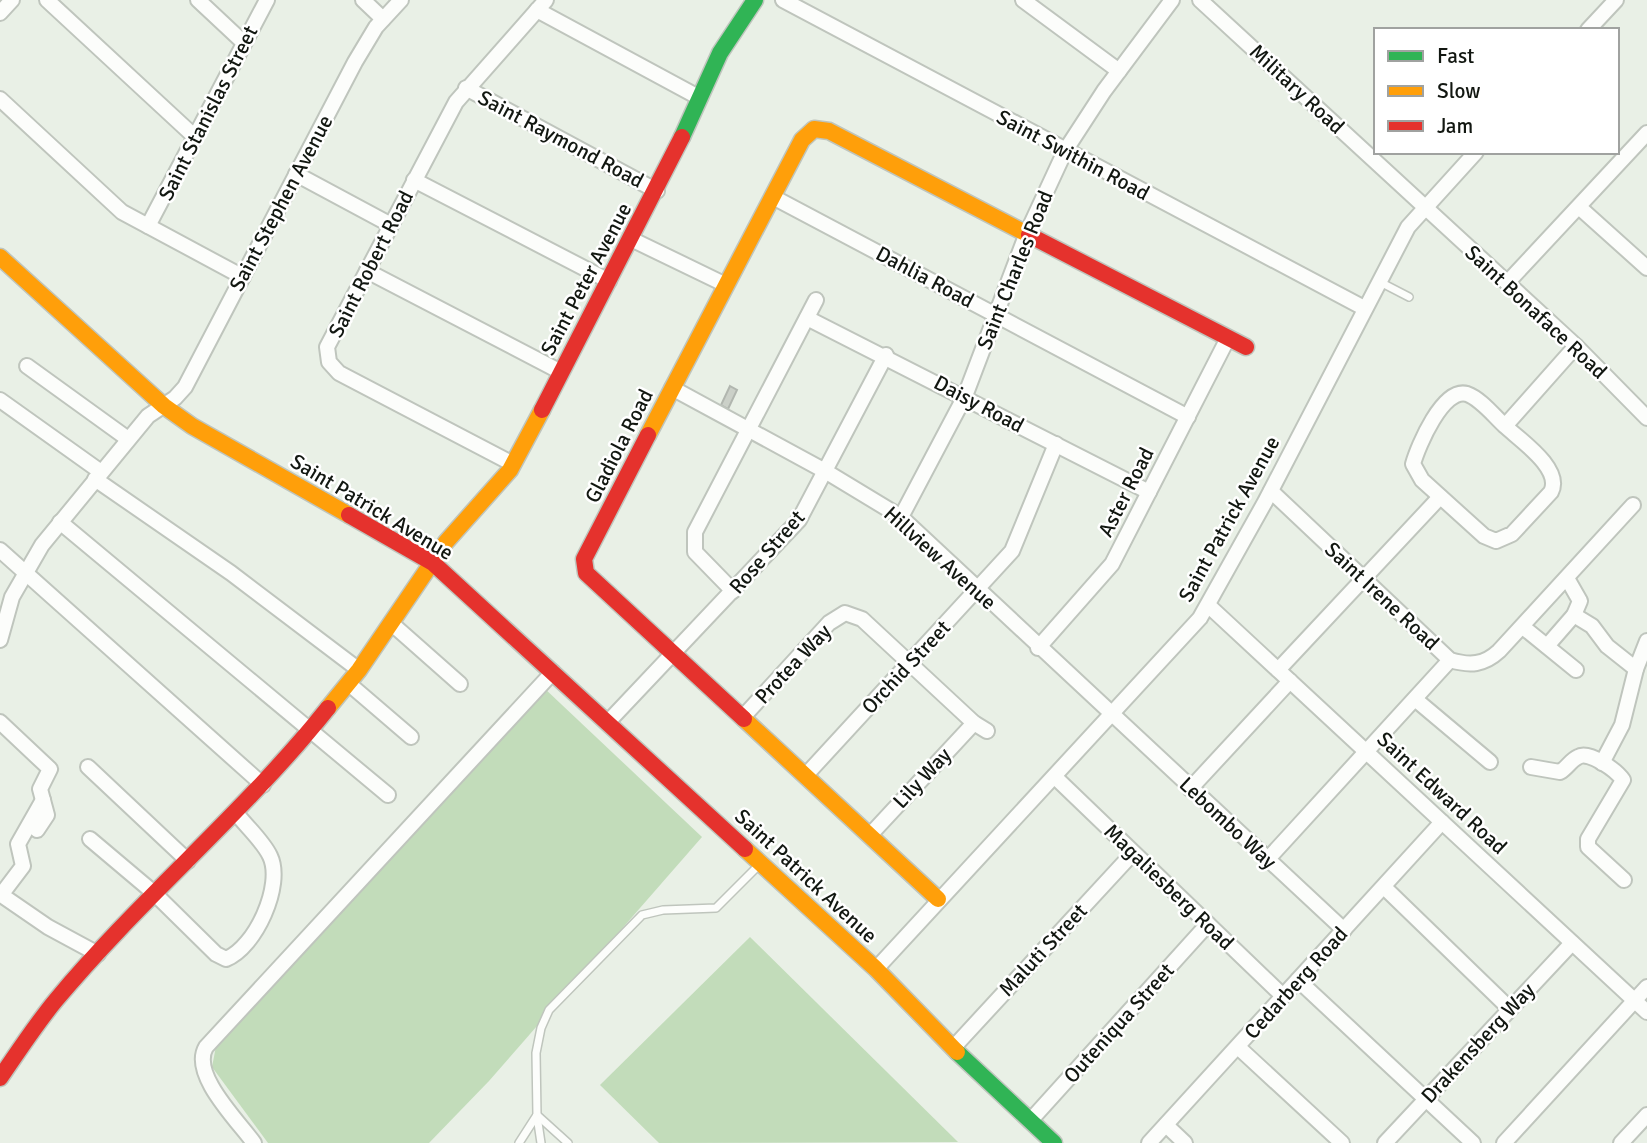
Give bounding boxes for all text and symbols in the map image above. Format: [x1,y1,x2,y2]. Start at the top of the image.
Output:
street label: Saint Stanislas Street [153,21,263,205]
legend [1374,28,1619,154]
street label: Military Road [1244,39,1350,139]
text: Fast [1437,43,1474,69]
text: Slow [1437,78,1481,104]
street label: Saint Raymond Road [474,84,648,194]
street label: Saint Swithin Road [992,104,1154,206]
street label: Saint Stephen Avenue [224,111,338,295]
text: Jam [1437,113,1473,139]
street label: Saint Robert Road [323,186,419,342]
street label: Saint Charles Road [971,187,1059,353]
street label: Saint Peter Avenue [535,198,637,360]
street label: Dahlia Road [871,240,979,314]
street label: Saint Bonaface Road [1460,240,1612,384]
street label: Daisy Road [929,369,1029,439]
street label: Gladiola Road [579,385,659,507]
street label: Saint Patrick Avenue [1173,432,1285,606]
street label: Aster Road [1092,443,1160,541]
street label: Saint Patrick Avenue [286,448,458,566]
street label: Hillview Avenue [878,501,1002,615]
street label: Rose Street [724,505,810,599]
street label: Saint Irene Road [1319,536,1445,656]
street label: Orchid Street [856,615,956,719]
street label: Protea Way [749,618,837,709]
street label: Saint Edward Road [1372,726,1512,860]
street label: Lily Way [887,742,957,814]
street label: Lebombo Way [1174,771,1282,875]
street label: Saint Patrick Avenue [729,803,883,949]
street label: Magaliesberg Road [1099,818,1239,956]
street label: Maluti Street [993,898,1093,1002]
street label: Cedarberg Road [1239,921,1353,1045]
street label: Outeniqua Street [1058,958,1180,1088]
street label: Drakensberg Way [1416,977,1541,1109]

